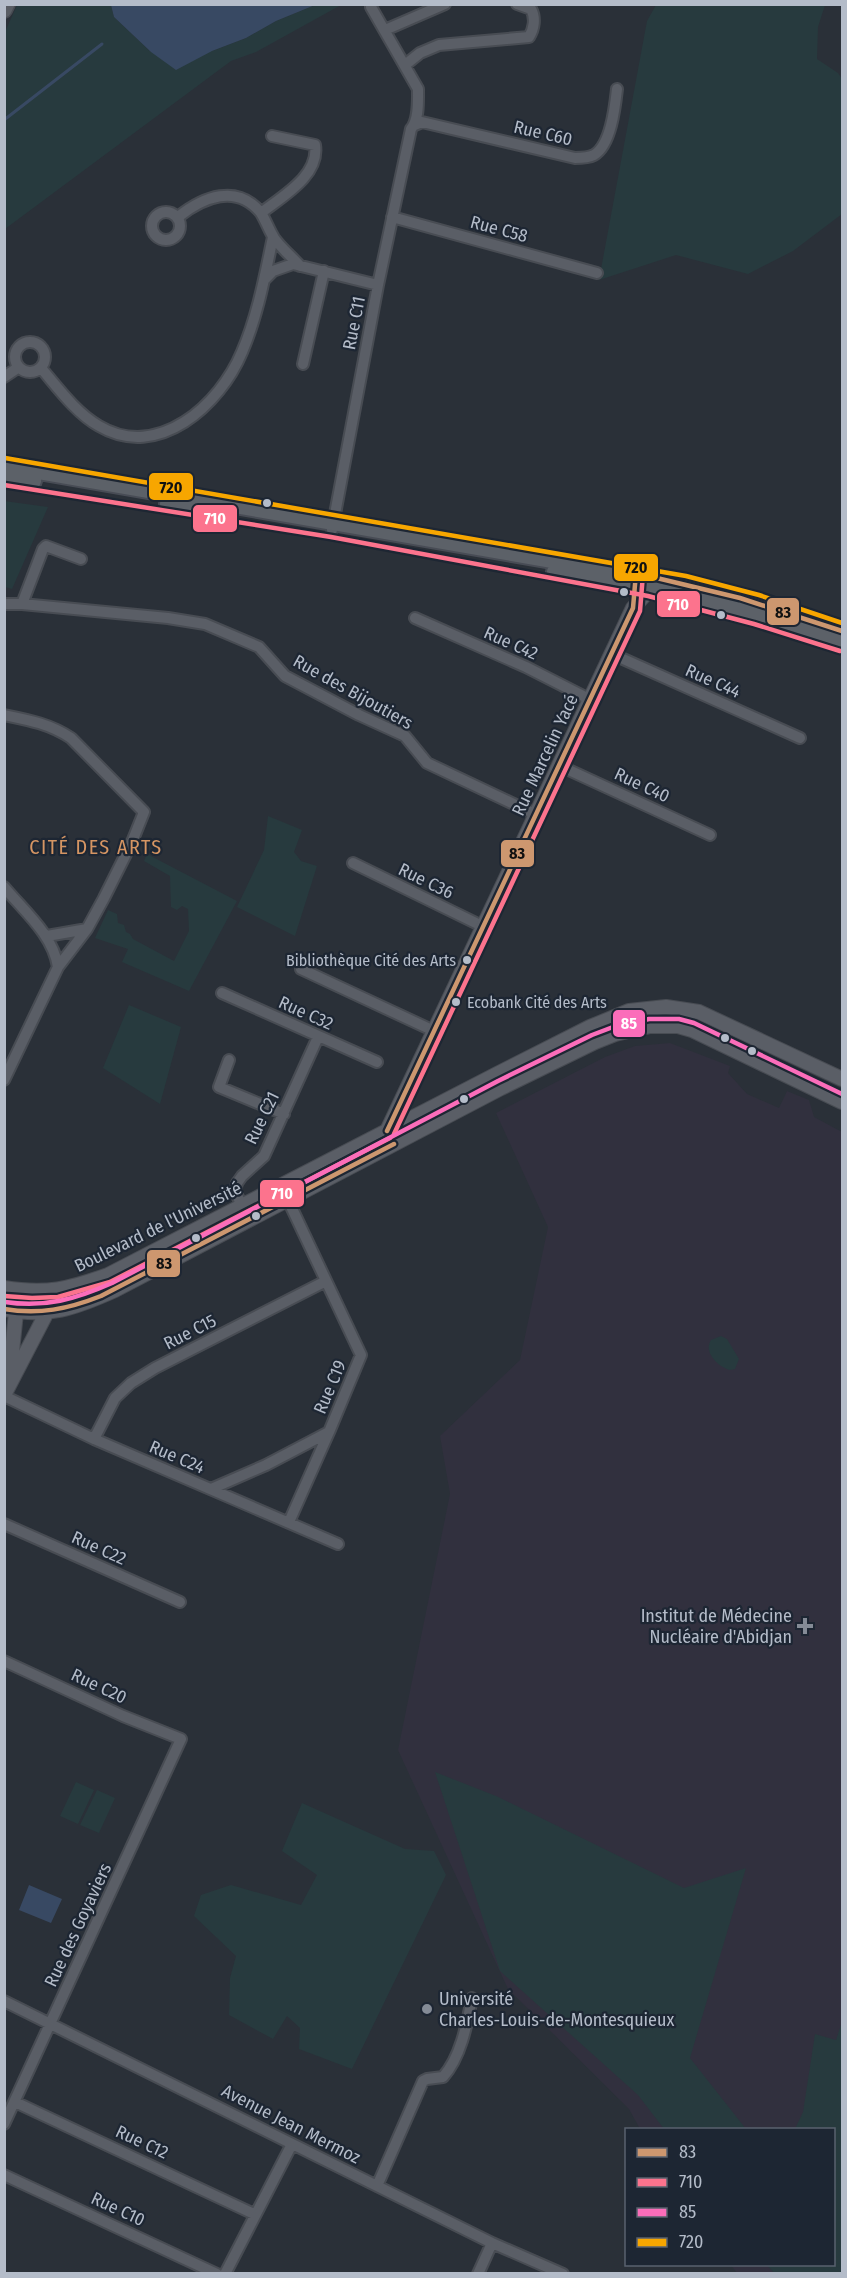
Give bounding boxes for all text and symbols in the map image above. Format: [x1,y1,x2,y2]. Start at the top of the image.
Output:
street label: Rue C60 [512,116,574,150]
street label: Rue C58 [468,211,530,247]
street label: Rue C11 [338,294,370,352]
line badge: 720 [148,472,194,501]
text: 720 [160,478,183,497]
unlabelled marker [261,497,273,509]
line badge: 710 [192,504,238,533]
text: 710 [204,509,226,528]
line badge: 720 [613,553,659,582]
text: 720 [625,558,648,577]
unlabelled marker [618,586,630,598]
line badge: 710 [656,590,701,618]
text: 710 [667,595,689,614]
line badge: 83 [766,597,800,626]
text: 83 [775,603,791,622]
unlabelled marker [715,609,727,621]
street label: Rue C42 [480,621,542,665]
street label: Rue des Bijoutiers [289,650,417,734]
street label: Rue C44 [682,659,744,703]
street label: Rue Marcelin Yacé [507,691,583,819]
street label: Rue C40 [611,763,673,807]
district label: CITÉ DES ARTS [29,835,163,859]
line badge: 83 [500,839,535,868]
text: 83 [509,844,525,863]
street label: Rue C36 [395,858,457,904]
place label: Bibliothèque Cité des Arts [286,951,456,970]
marker: Bibliothèque Cité des Arts [461,954,473,966]
street label: Rue C32 [275,991,337,1035]
place label: Ecobank Cité des Arts [467,993,607,1012]
marker: Ecobank Cité des Arts [450,996,462,1008]
line badge: 85 [612,1009,646,1038]
text: 85 [621,1014,637,1033]
unlabelled marker [719,1032,731,1044]
unlabelled marker [746,1045,758,1057]
street label: Rue C21 [240,1088,284,1148]
unlabelled marker [458,1093,470,1105]
street label: Boulevard de l'Université [71,1177,245,1277]
line badge: 710 [259,1179,305,1208]
text: 710 [271,1184,293,1203]
unlabelled marker [250,1210,262,1222]
unlabelled marker [190,1232,202,1244]
line badge: 83 [146,1249,181,1278]
text: 83 [156,1254,172,1273]
street label: Rue C15 [160,1310,220,1354]
street label: Rue C19 [309,1357,351,1417]
street label: Rue C24 [146,1436,208,1479]
street label: Rue C22 [68,1526,130,1570]
place label: Institut de Médecine Nucléaire d'Abidjan [641,1605,792,1648]
marker: Institut de Médecine Nucléaire d'Abidjan [796,1617,814,1635]
street label: Rue C20 [68,1664,130,1708]
street label: Rue des Goyaviers [40,1859,116,1990]
place label: Université Charles-Louis-de-Montesquieux [439,1988,674,2031]
marker: Université Charles-Louis-de-Montesquieux [420,2002,434,2016]
street label: Avenue Jean Mermoz [218,2080,364,2168]
street label: Rue C12 [112,2120,172,2164]
legend [625,2128,835,2266]
text: 83 [679,2141,696,2163]
text: 710 [679,2171,702,2193]
street label: Rue C10 [88,2187,148,2231]
text: 85 [679,2201,696,2223]
text: 720 [679,2231,703,2253]

